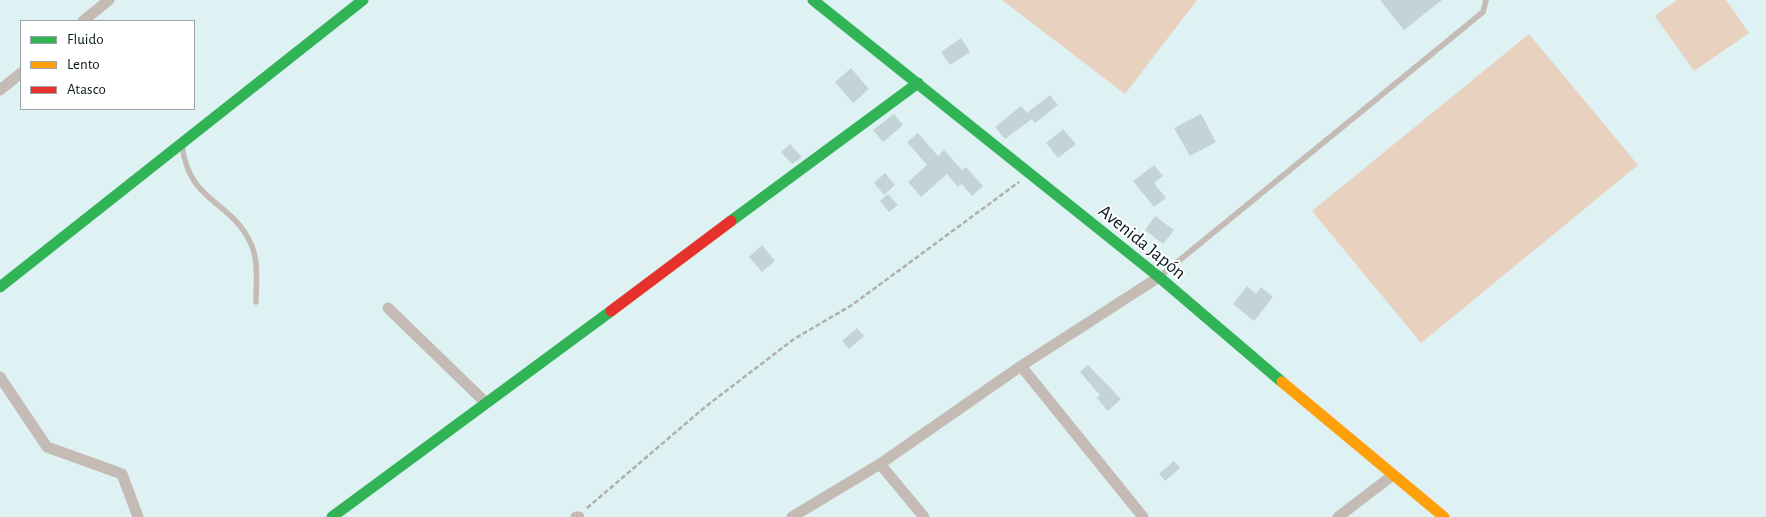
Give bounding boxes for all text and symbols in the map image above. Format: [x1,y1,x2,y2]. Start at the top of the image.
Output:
legend [20,20,195,110]
text: Fluido [67,32,104,47]
text: Lento [67,57,100,72]
text: Atasco [67,82,106,97]
street label: Avenida Japón [1094,200,1190,284]

